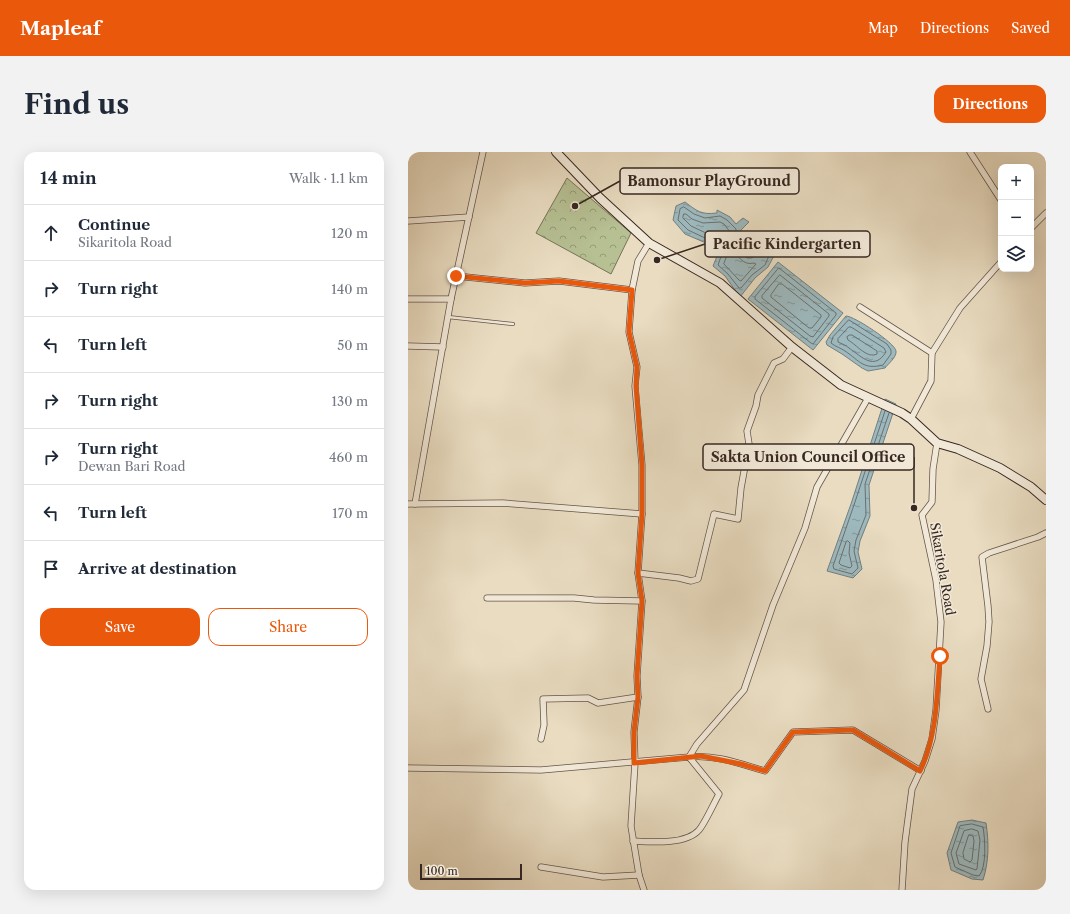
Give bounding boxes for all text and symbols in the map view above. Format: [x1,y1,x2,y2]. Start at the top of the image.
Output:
text: Mapleaf [20,17,101,40]
text: Map [868,19,898,37]
text: Directions [920,19,989,37]
text: Saved [1011,19,1050,37]
button: Directions [934,85,1046,123]
text: Find us [24,87,129,121]
map controls [998,164,1034,272]
button: + [998,164,1034,200]
text: 14 min [40,168,97,188]
callout: Bamonsur PlayGround [620,168,799,194]
text: Walk · 1.1 km [289,170,368,186]
text: Bamonsur PlayGround [627,172,791,190]
button: − [998,200,1034,236]
text: Continue [78,215,150,234]
icon: ahead [40,222,62,244]
text: 120 m [331,225,368,241]
callout: Pacific Kindergarten [705,231,870,257]
text: Sikaritola Road [78,234,172,250]
text: Pacific Kindergarten [713,235,862,253]
button: layers [998,236,1034,272]
route end [447,267,465,285]
icon: right [40,278,62,300]
text: Turn right [78,279,158,298]
text: 140 m [331,281,368,297]
icon: left [40,334,62,356]
text: Turn left [78,335,147,354]
text: 50 m [337,337,368,353]
icon: right [40,390,62,412]
text: Turn right [78,391,158,410]
text: 130 m [332,393,368,409]
text: Turn right [78,439,158,458]
callout: Sakta Union Council Office [703,444,914,470]
icon: right [40,446,62,468]
text: Sakta Union Council Office [711,448,905,466]
text: 460 m [329,449,368,465]
text: Dewan Bari Road [78,458,185,474]
icon: left [40,502,62,524]
text: Turn left [78,503,147,522]
text: 170 m [332,505,368,521]
street label: Sikaritola Road [927,521,959,617]
icon: arrive [40,558,62,580]
text: Arrive at destination [78,559,237,578]
button: Save [40,608,200,646]
button: Share [208,608,368,646]
route start [931,647,949,665]
scale bar [420,862,522,881]
text: 100 m [426,864,458,878]

